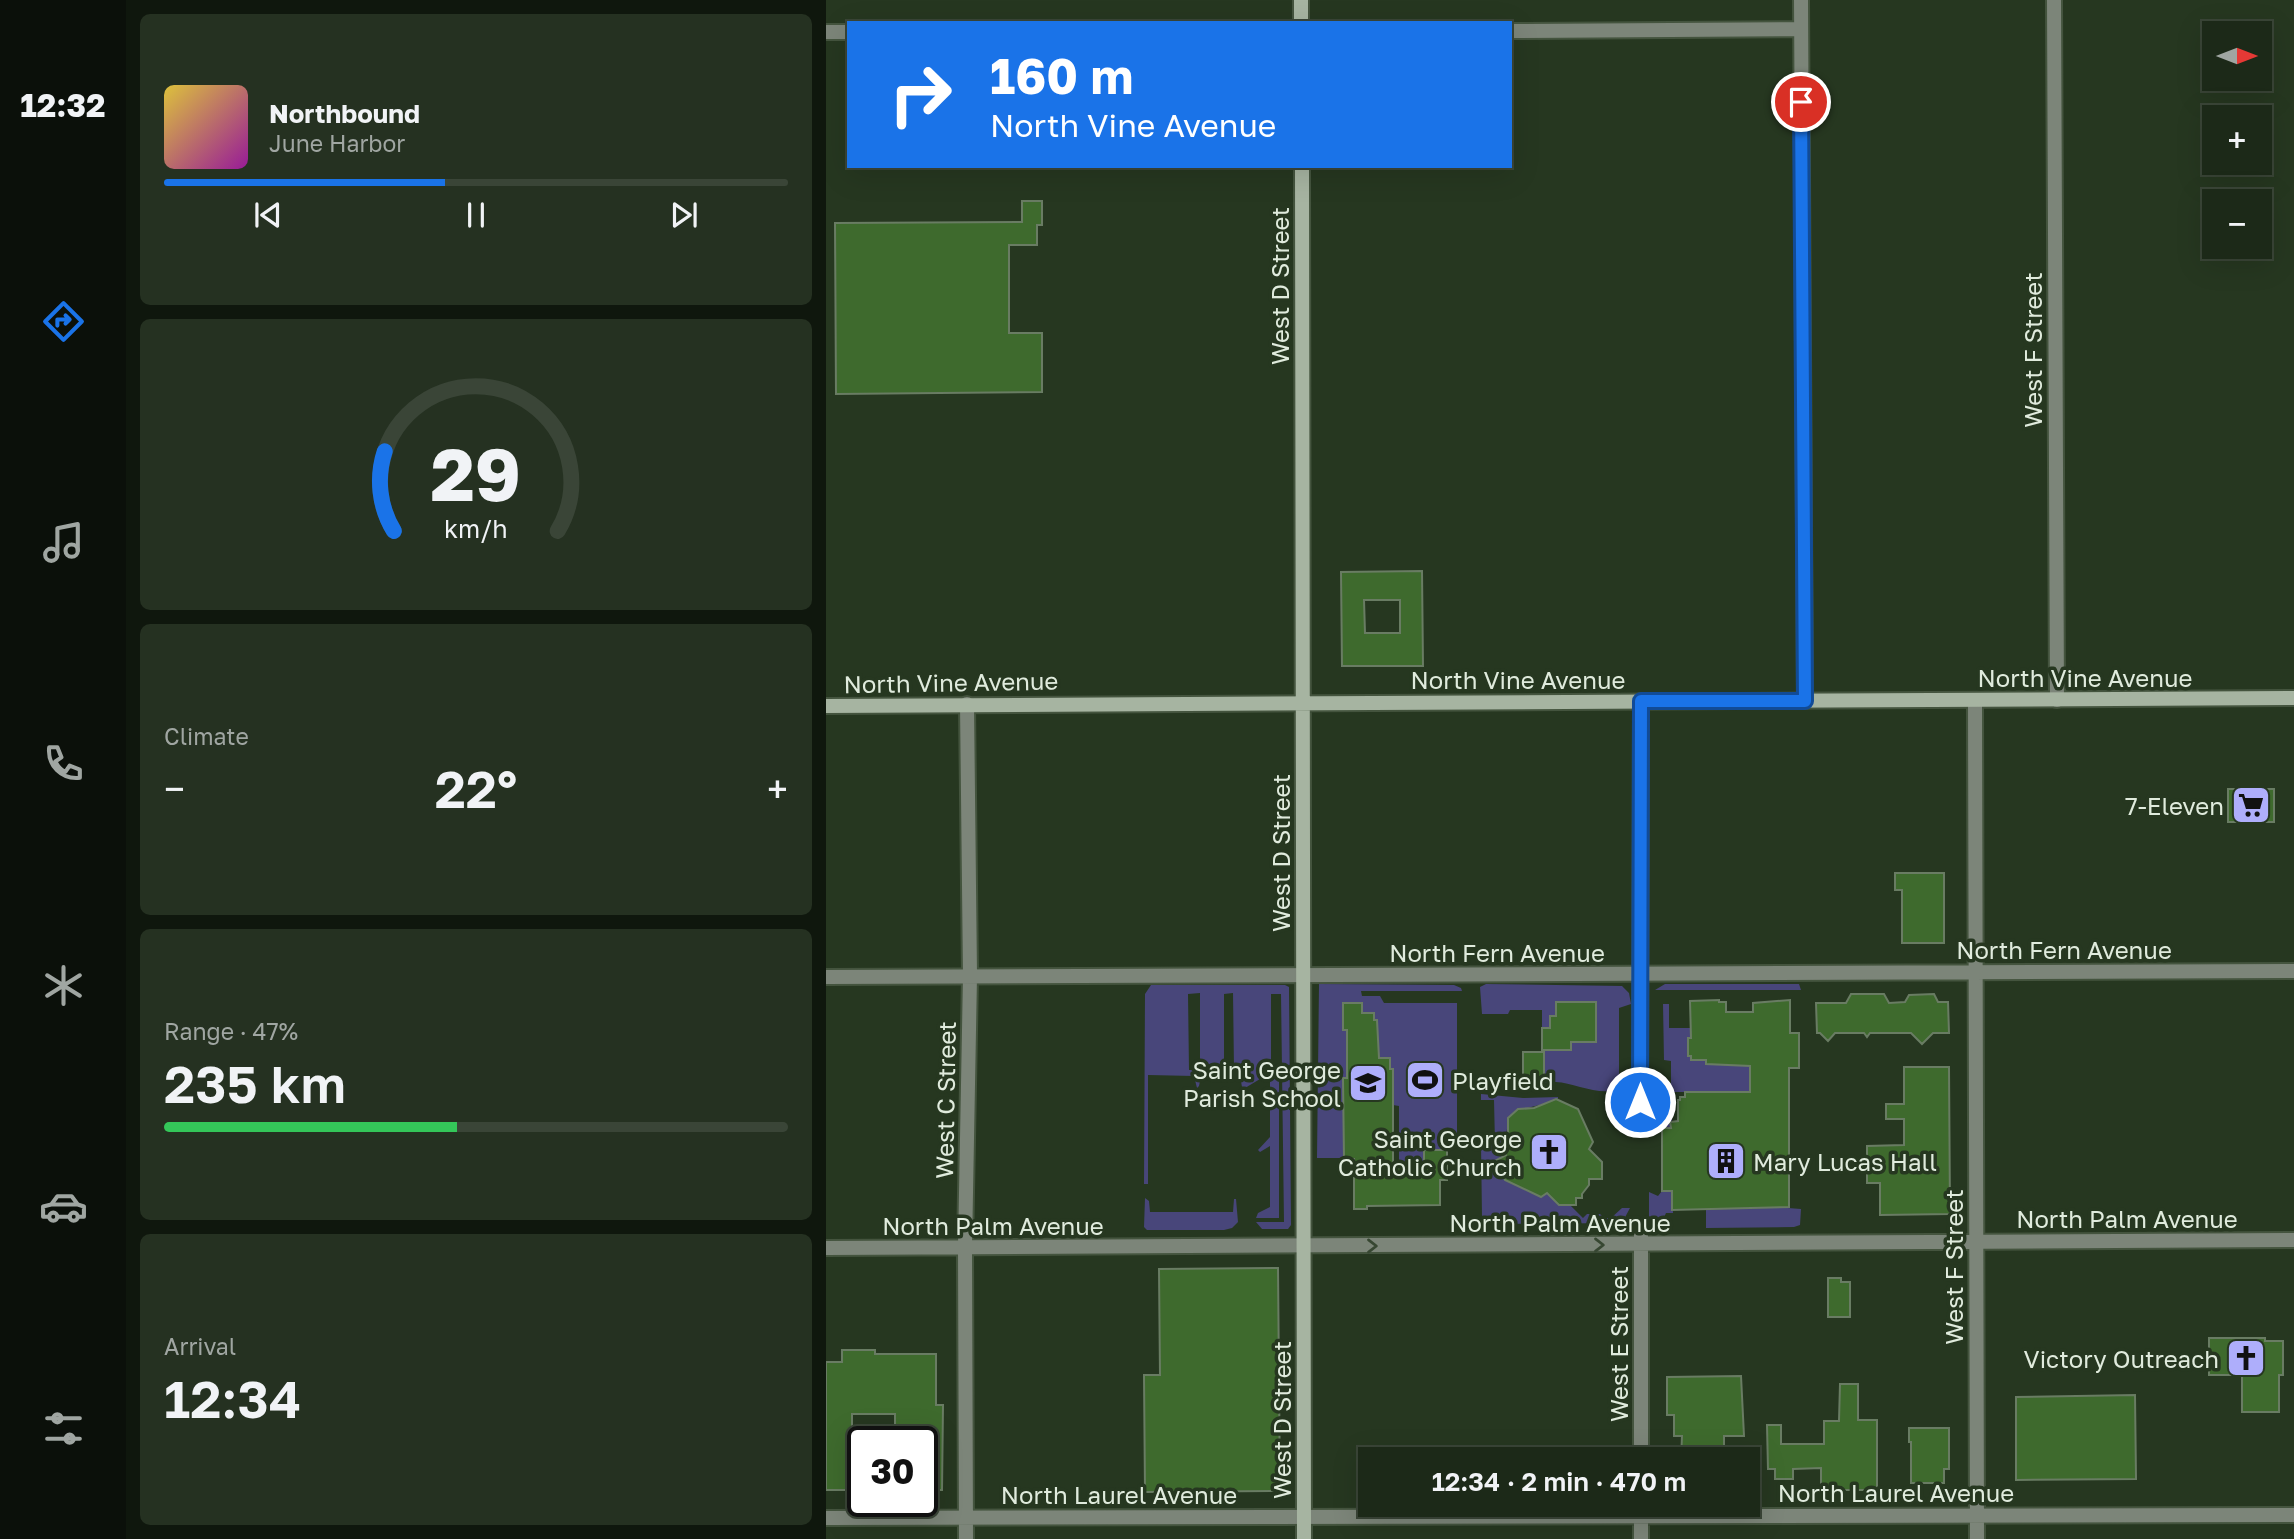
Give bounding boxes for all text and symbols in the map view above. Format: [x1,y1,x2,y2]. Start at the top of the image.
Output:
north arrow [2202,21,2272,91]
map controls [2202,21,2272,259]
text: 160 m [990,46,1133,105]
icon: right [875,49,966,140]
pin [1771,72,1831,132]
icon: arrive [1782,83,1820,121]
text: 12:32 [20,86,106,124]
text: Northbound [269,98,420,129]
button: + [2202,105,2272,175]
text: North Vine Avenue [990,106,1276,144]
text: June Harbor [269,129,405,157]
button: − [2202,189,2272,259]
icon: previous [249,196,287,234]
icon: pause [457,196,495,234]
icon: next [665,196,703,234]
street label: West D Street [1265,207,1294,365]
street label: West F Street [2018,272,2047,428]
icon: directions [39,297,88,346]
text: 29 [431,430,521,517]
text: km/h [444,512,508,543]
icon: music [39,518,88,567]
street label: North Vine Avenue [1978,663,2192,692]
street label: North Vine Avenue [1411,665,1625,694]
street label: North Vine Avenue [843,666,1059,698]
text: Climate [164,722,249,750]
icon: phone [39,739,88,788]
text: 22° [435,757,517,819]
text: − [164,766,185,811]
text: + [767,766,788,811]
street label: West D Street [1266,774,1295,932]
supermarket icon: 7-Eleven [2230,784,2272,826]
place label: 7-Eleven [2125,791,2224,820]
street label: North Fern Avenue [1956,935,2172,964]
street label: North Fern Avenue [1389,938,1605,967]
icon: climate [39,961,88,1010]
text: Range · 47% [164,1017,298,1045]
street label: West C Street [929,1021,961,1179]
text: 235 km [164,1052,346,1114]
place label: Saint George Parish School [1183,1055,1341,1112]
sports icon: Playfield [1404,1059,1446,1101]
school or university icon: Saint George Parish School [1347,1062,1389,1104]
position arrow [1603,1065,1677,1139]
place label: Playfield [1452,1066,1554,1095]
place label: Saint George Catholic Church [1338,1124,1522,1181]
church icon: Saint George Catholic Church [1528,1131,1570,1173]
building icon: Mary Lucas Hall [1705,1140,1747,1182]
place label: Mary Lucas Hall [1753,1147,1937,1176]
icon: car [39,1182,88,1231]
street label: West F Street [1939,1189,1968,1345]
street label: North Palm Avenue [2016,1204,2238,1233]
street label: North Palm Avenue [1449,1208,1671,1237]
street label: North Palm Avenue [882,1211,1104,1240]
one-way arrow [1595,1237,1605,1253]
one-way arrow [1367,1238,1378,1254]
street label: West E Street [1604,1266,1633,1422]
text: Arrival [164,1332,236,1360]
church icon: Victory Outreach [2225,1337,2267,1379]
street label: West D Street [1267,1341,1296,1499]
place label: Victory Outreach [2024,1344,2219,1373]
text: 12:34 [164,1367,302,1429]
icon: filters [39,1404,88,1453]
speed limit sign: 30 [847,1426,938,1517]
text: 12:34 · 2 min · 470 m [1432,1466,1686,1497]
street label: North Laurel Avenue [1778,1478,2014,1507]
street label: North Laurel Avenue [1001,1480,1237,1509]

